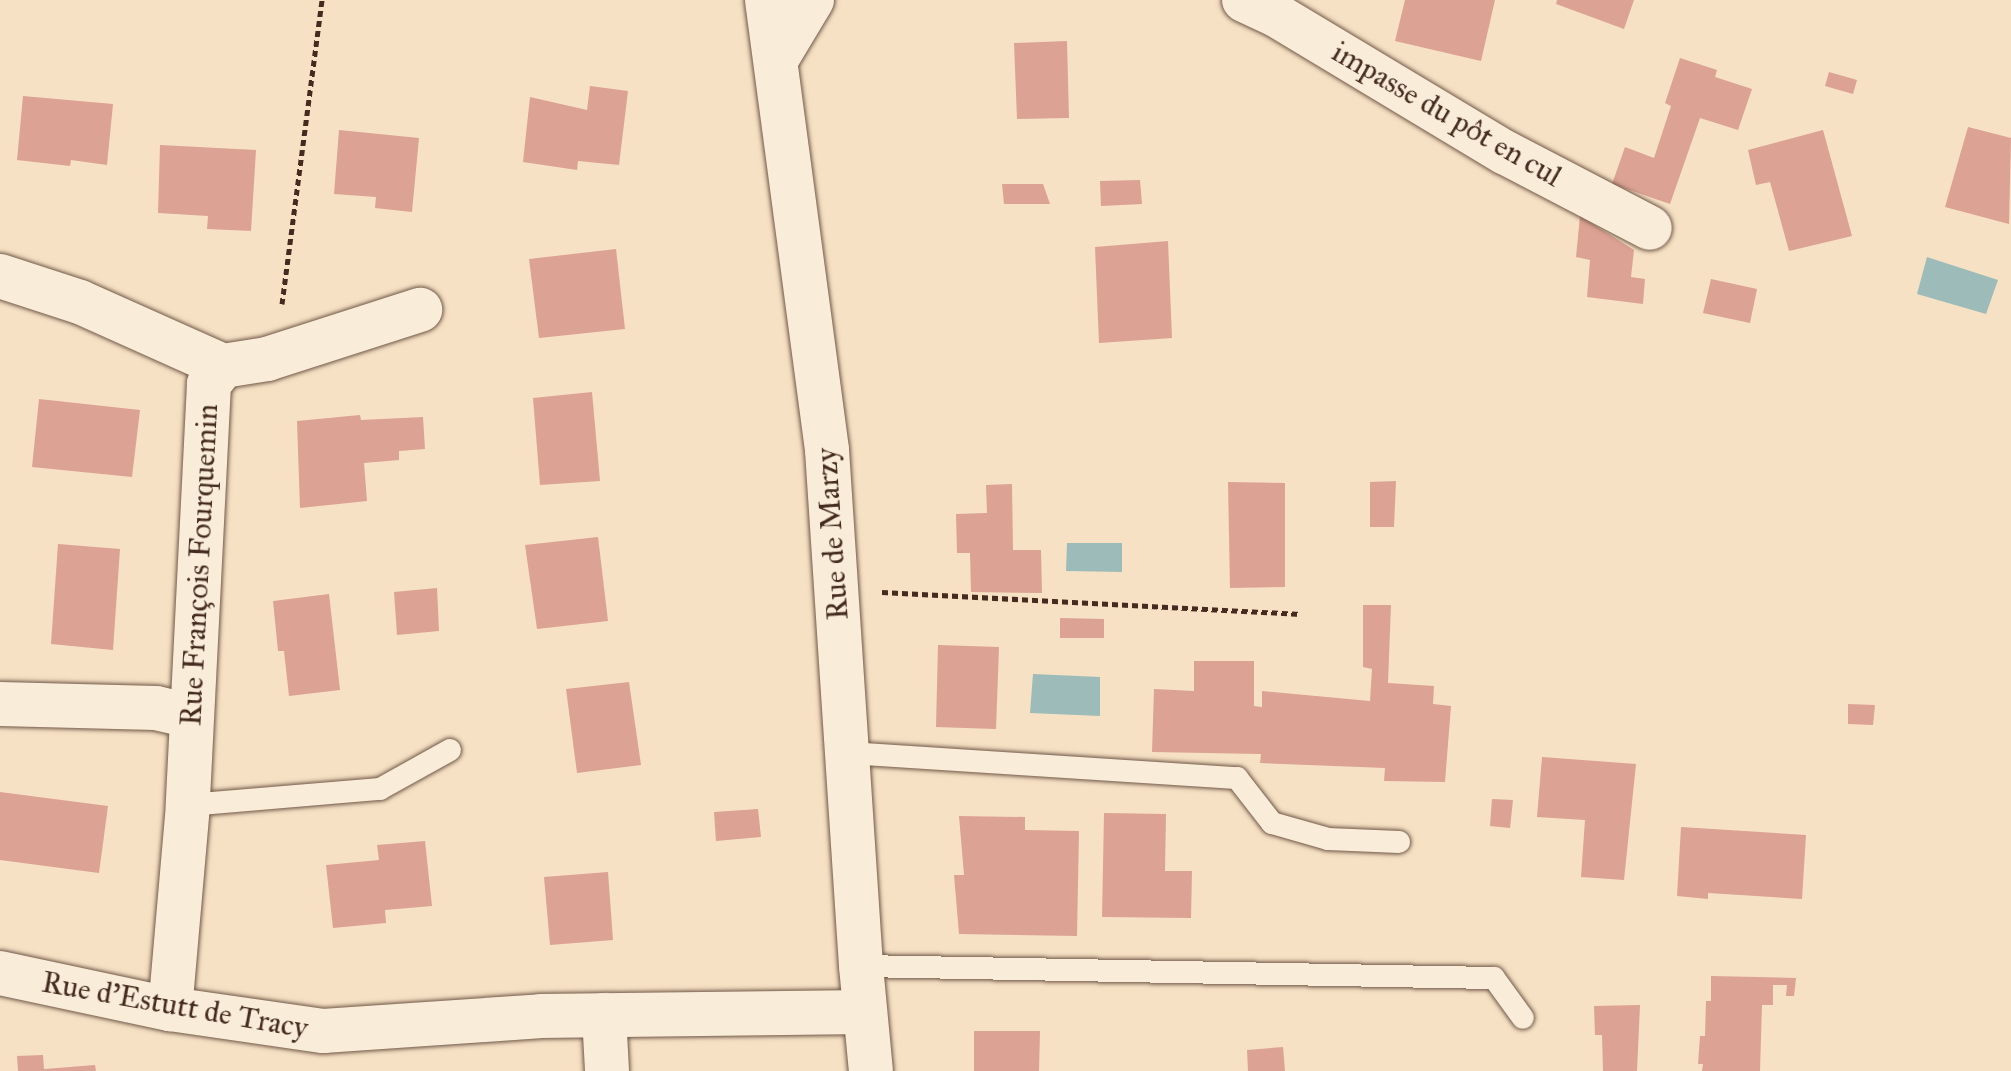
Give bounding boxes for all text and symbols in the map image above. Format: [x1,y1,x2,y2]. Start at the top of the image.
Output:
street label: impasse du pôt en cul [1326,34,1568,194]
street label: Rue François Fourquemin [173,403,225,727]
street label: Rue de Marzy [808,447,856,621]
street label: Rue d'Estutt de Tracy [39,964,311,1046]

